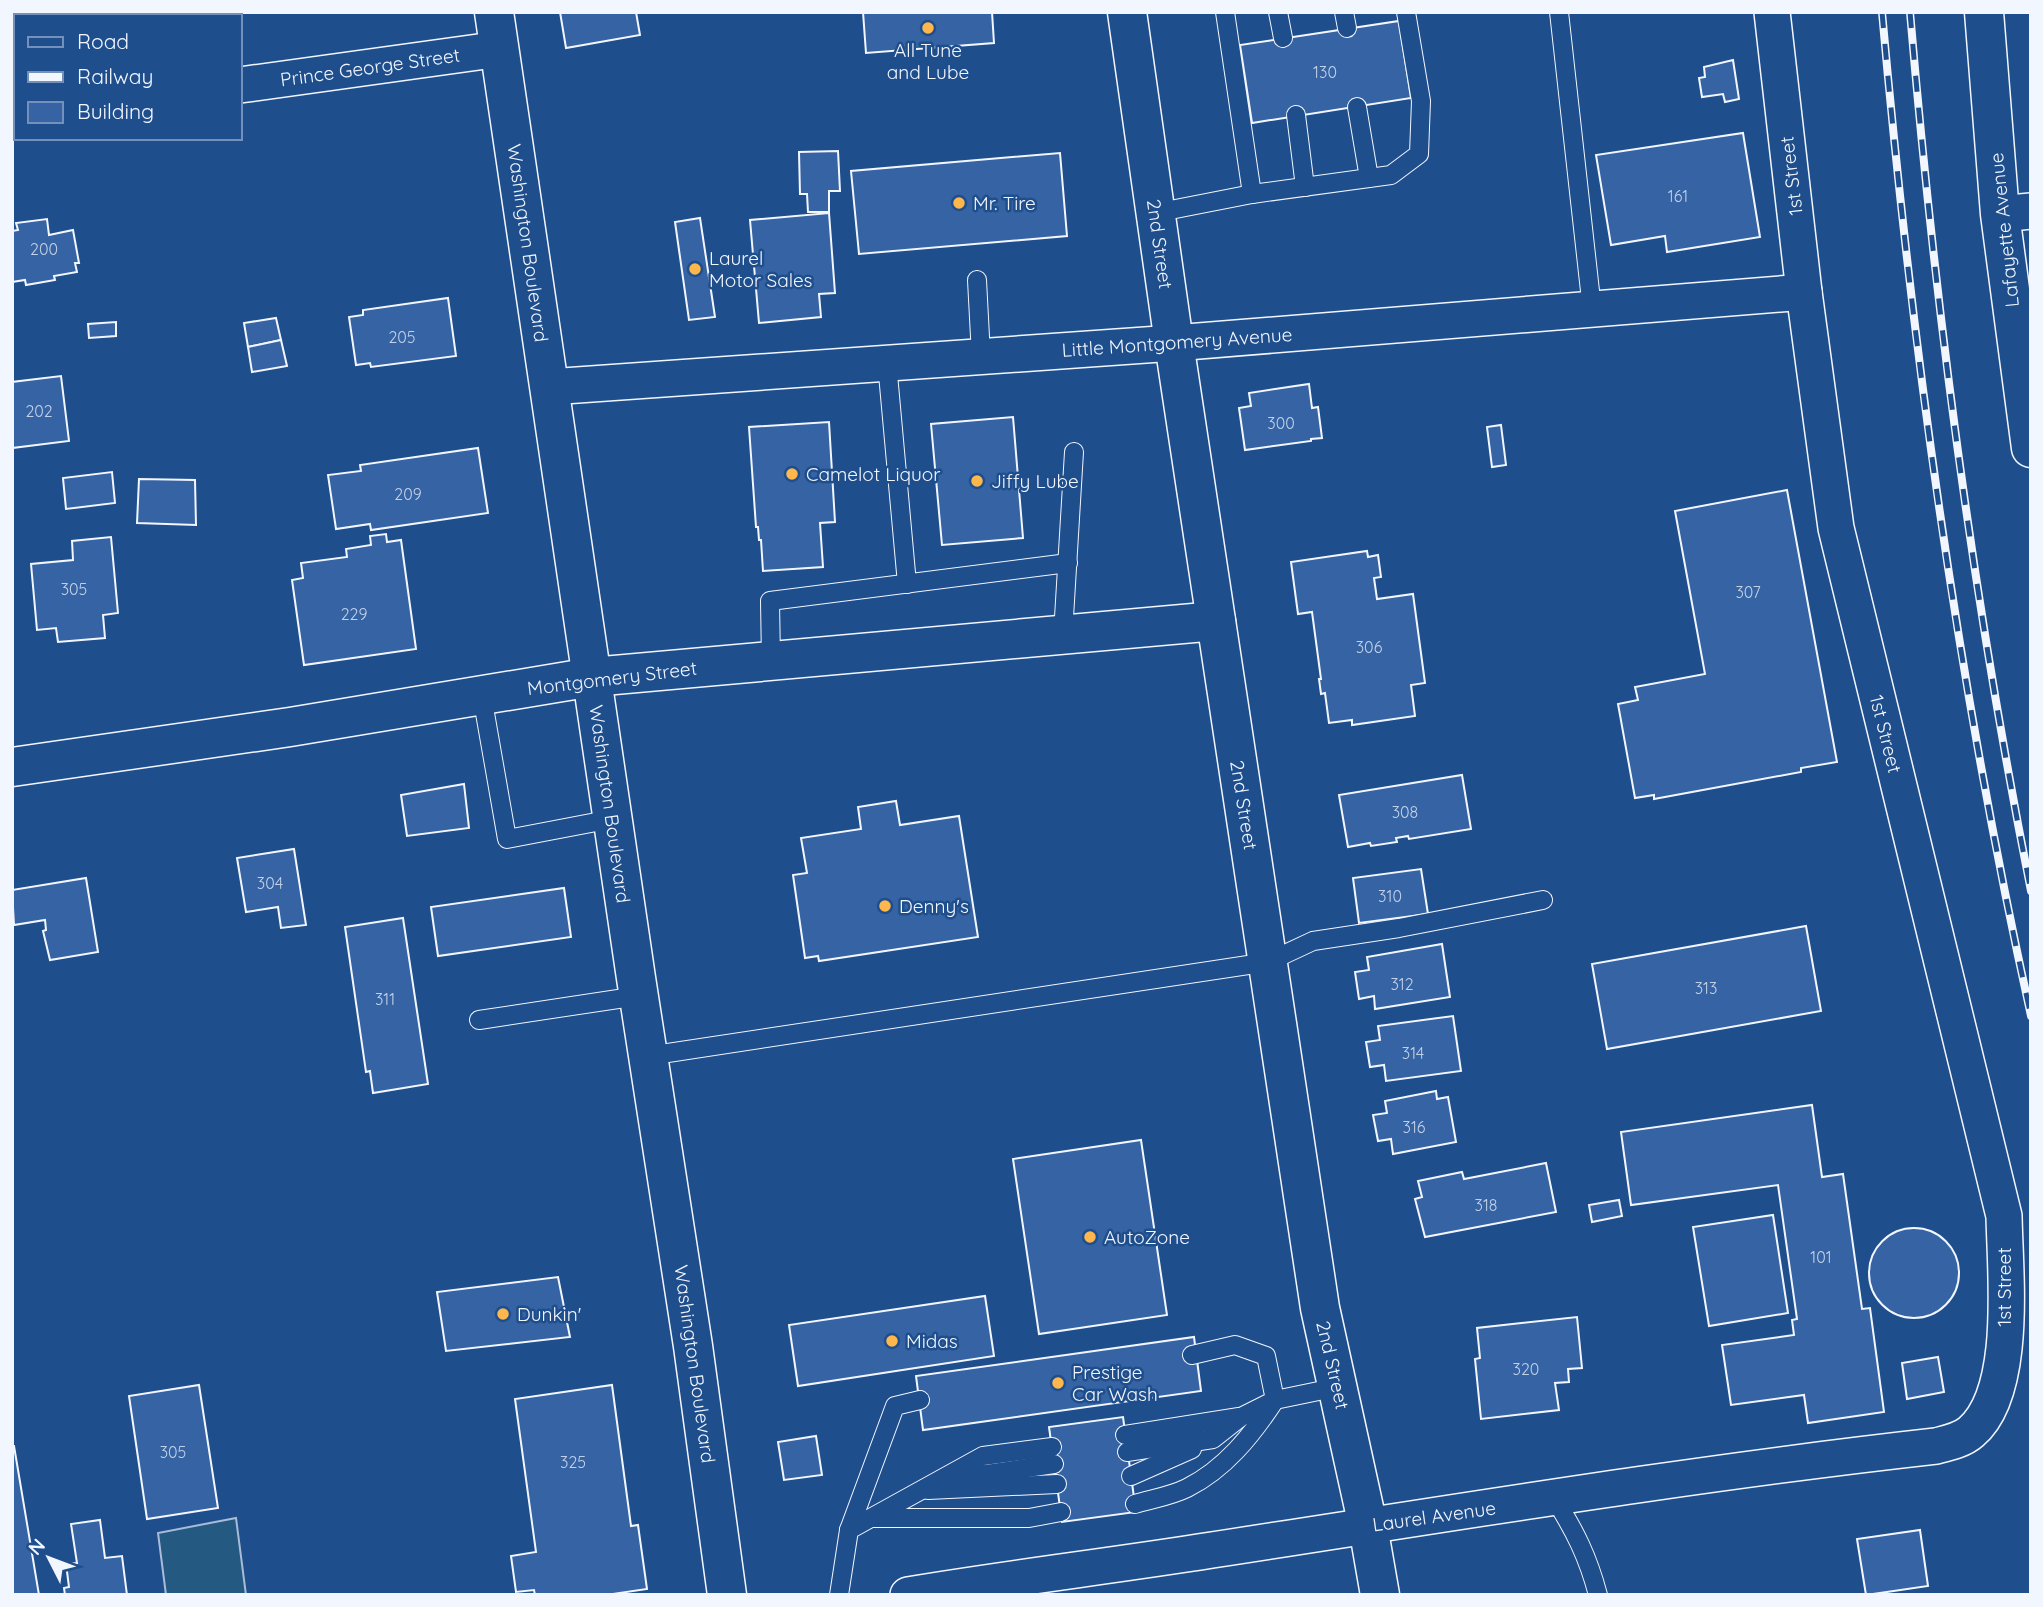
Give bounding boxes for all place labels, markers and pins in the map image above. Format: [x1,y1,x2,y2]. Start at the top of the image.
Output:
marker: All Tune and Lube [920,20,936,36]
place label: All Tune and Lube [887,38,969,84]
place label: Mr. Tire [973,191,1036,215]
marker: Mr. Tire [951,195,967,211]
place label: Laurel Motor Sales [709,246,813,292]
marker: Laurel Motor Sales [687,261,703,277]
place label: Camelot Liquor [806,462,941,486]
marker: Camelot Liquor [784,466,800,482]
place label: Jiffy Lube [991,469,1079,493]
marker: Jiffy Lube [969,473,985,489]
place label: Denny's [899,894,969,918]
marker: Denny's [877,898,893,914]
place label: AutoZone [1104,1225,1190,1249]
marker: AutoZone [1082,1229,1098,1245]
place label: Dunkin' [517,1302,581,1326]
marker: Dunkin' [495,1306,511,1322]
place label: Midas [906,1329,958,1353]
marker: Midas [884,1333,900,1349]
place label: Prestige Car Wash [1072,1360,1158,1406]
marker: Prestige Car Wash [1050,1375,1066,1391]

